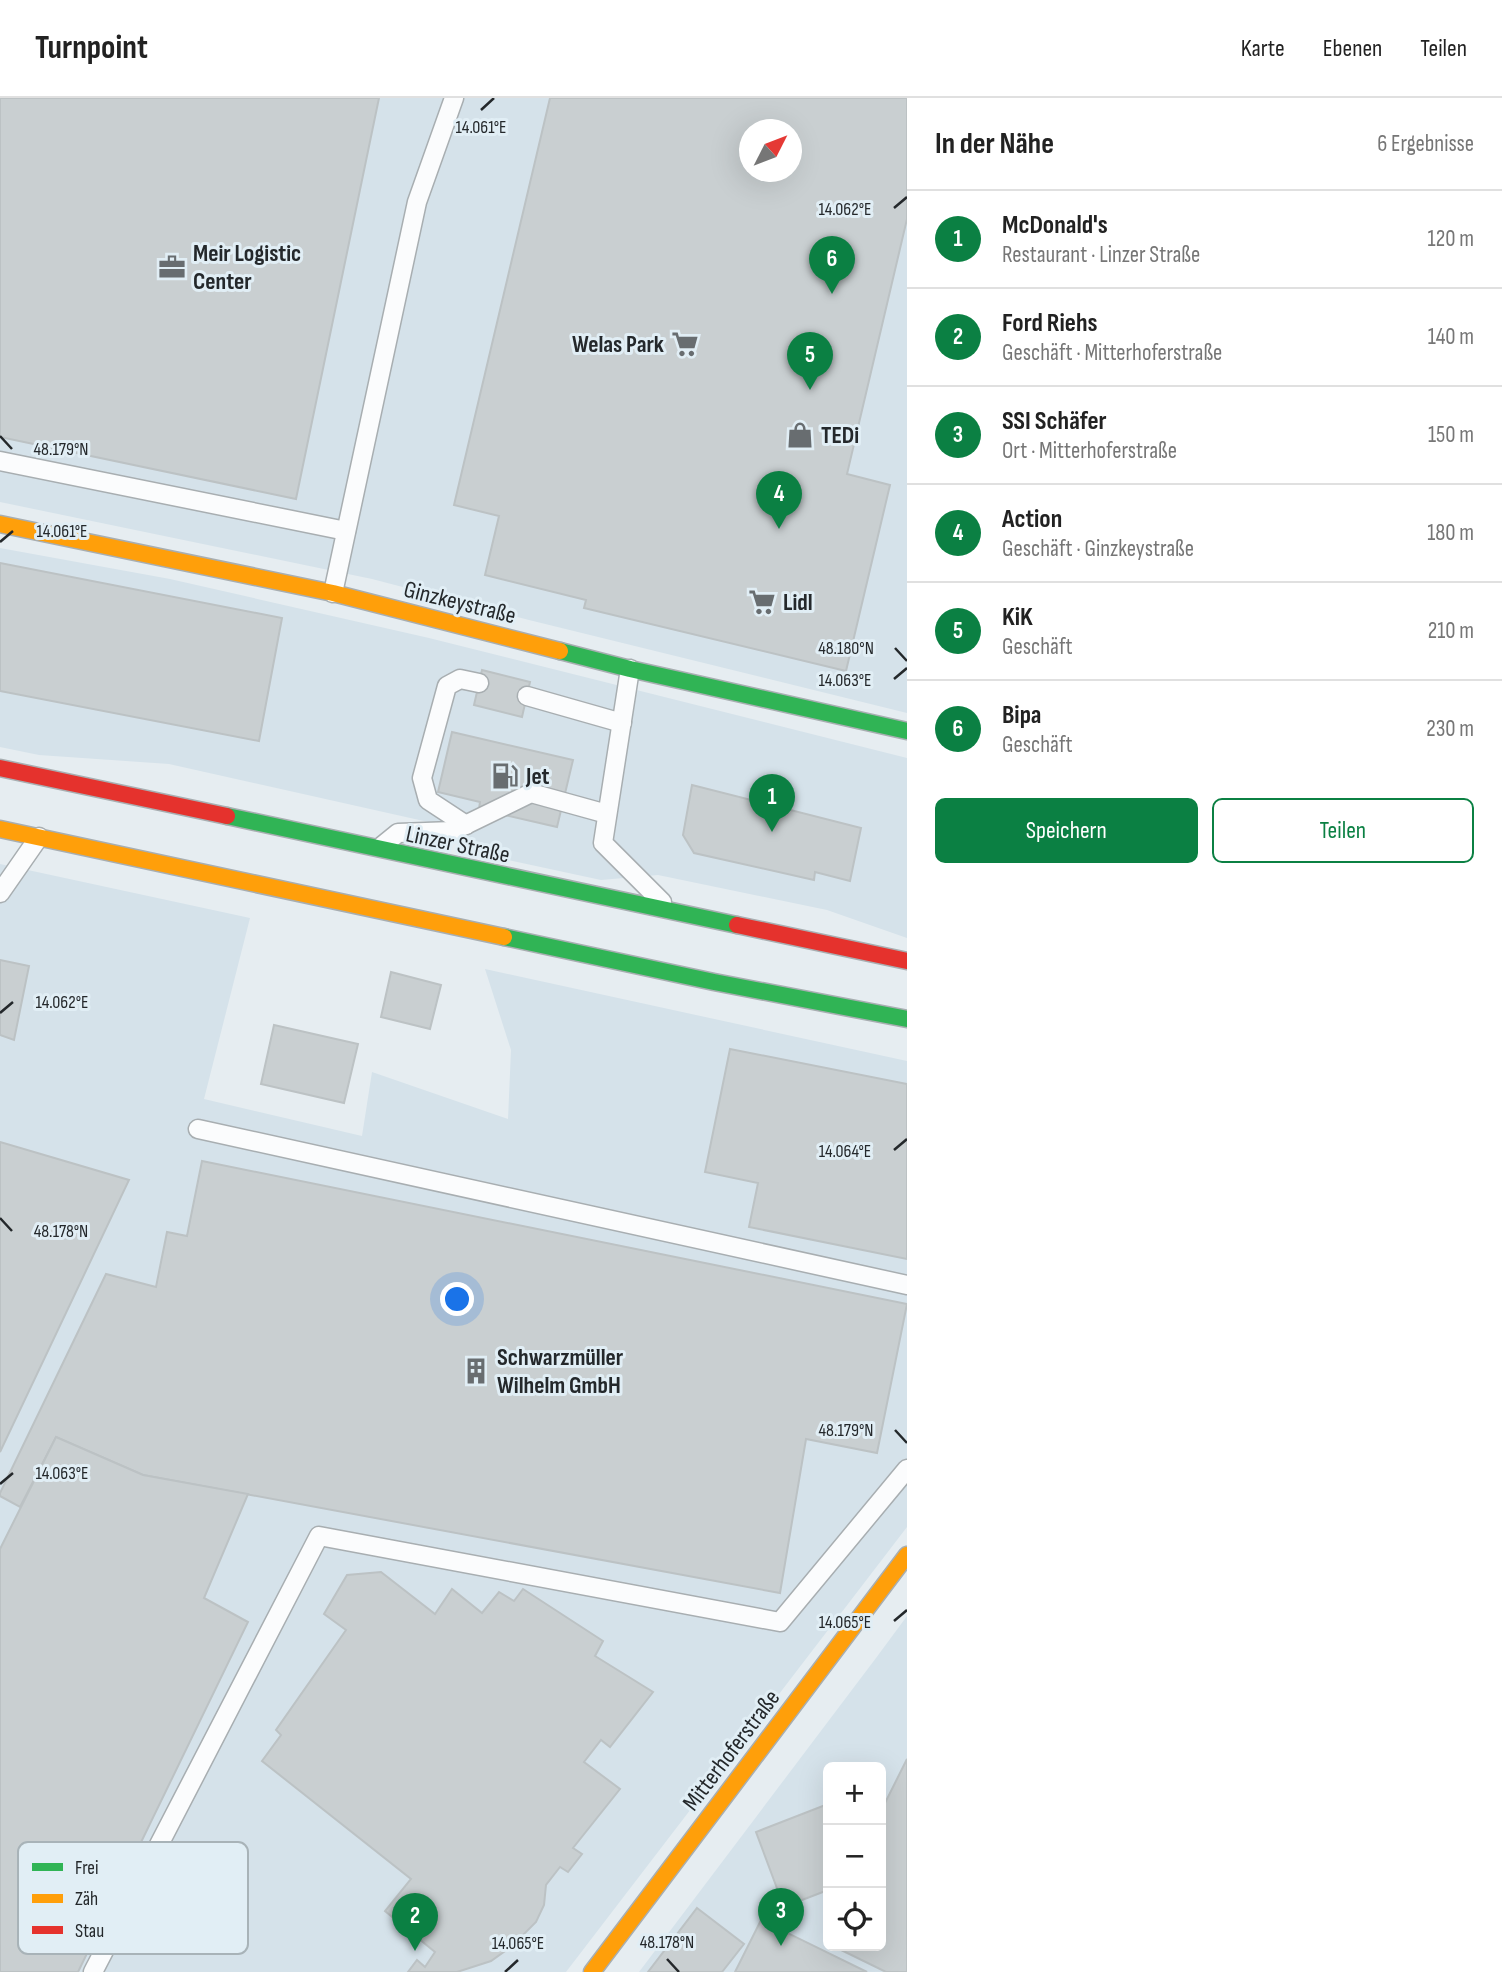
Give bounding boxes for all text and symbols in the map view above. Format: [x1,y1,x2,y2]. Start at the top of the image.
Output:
text: Turnpoint [35,28,148,68]
text: Karte [1241,34,1285,63]
text: Ebenen [1323,34,1382,63]
text: Teilen [1420,34,1467,63]
text: 14.061°E [456,117,506,138]
north arrow [739,119,802,182]
text: In der Nähe [935,126,1054,162]
text: 6 Ergebnisse [1377,130,1474,158]
text: 14.062°E [819,199,871,220]
text: McDonald's [1002,210,1108,241]
text: 1 [953,225,963,253]
text: 120 m [1428,225,1474,253]
pin: 6 [809,236,855,294]
place label: Meir Logistic Center [193,239,301,296]
text: Restaurant · Linzer Straße [1002,241,1200,269]
office icon: Meir Logistic Center [157,252,187,282]
text: Ford Riehs [1002,308,1097,339]
text: 2 [953,323,963,351]
text: 140 m [1428,323,1474,351]
supermarket icon: Welas Park [670,329,700,359]
place label: Welas Park [572,330,664,359]
pin: 5 [787,332,833,390]
text: Geschäft · Mitterhoferstraße [1002,339,1222,367]
text: SSI Schäfer [1002,406,1107,437]
shop icon: TEDi [785,420,815,450]
place label: TEDi [821,421,859,450]
text: 3 [953,421,963,449]
text: 150 m [1428,421,1474,449]
text: Ort · Mitterhoferstraße [1002,437,1177,465]
text: 48.179°N [34,439,88,460]
pin: 4 [756,471,802,529]
text: Action [1002,504,1062,535]
text: 4 [953,519,963,547]
text: 180 m [1427,519,1474,547]
text: 14.061°E [37,521,87,542]
text: Geschäft · Ginzkeystraße [1002,535,1194,563]
street label: Ginzkeystraße [401,575,519,630]
supermarket icon: Lidl [747,587,777,617]
place label: Lidl [783,588,813,617]
text: KiK [1002,602,1033,633]
text: 5 [953,617,963,645]
text: 210 m [1428,617,1474,645]
text: Geschäft [1002,633,1073,661]
text: 48.180°N [818,638,874,659]
text: 14.063°E [819,670,871,691]
text: Bipa [1002,700,1042,731]
text: 6 [953,715,963,743]
text: 230 m [1426,715,1474,743]
text: Geschäft [1002,731,1073,759]
fuel station icon: Jet [490,761,520,791]
place label: Jet [525,762,550,791]
pin: 1 [749,774,795,832]
button: Speichern [935,798,1198,863]
button: Teilen [1212,798,1474,863]
street label: Linzer Straße [403,819,512,870]
text: 14.062°E [36,992,88,1013]
text: 14.064°E [819,1141,871,1162]
text: 48.178°N [34,1221,88,1242]
your location [440,1282,474,1316]
place label: Schwarzmüller Wilhelm GmbH [497,1343,624,1400]
building icon: Schwarzmüller Wilhelm GmbH [461,1356,491,1386]
text: 48.179°N [819,1420,873,1441]
text: 14.063°E [36,1463,88,1484]
text: 14.065°E [819,1612,871,1633]
street label: Mitterhoferstraße [677,1684,786,1816]
map controls [823,1762,886,1951]
button: + [823,1762,886,1825]
button: − [823,1825,886,1888]
legend [18,1842,248,1954]
text: Frei [75,1857,99,1880]
text: Zäh [75,1888,98,1911]
pin: 3 [758,1888,804,1946]
button: locate [823,1888,886,1951]
pin: 2 [392,1893,438,1951]
text: Stau [75,1920,104,1943]
text: 48.178°N [640,1932,694,1953]
text: 14.065°E [492,1933,544,1954]

